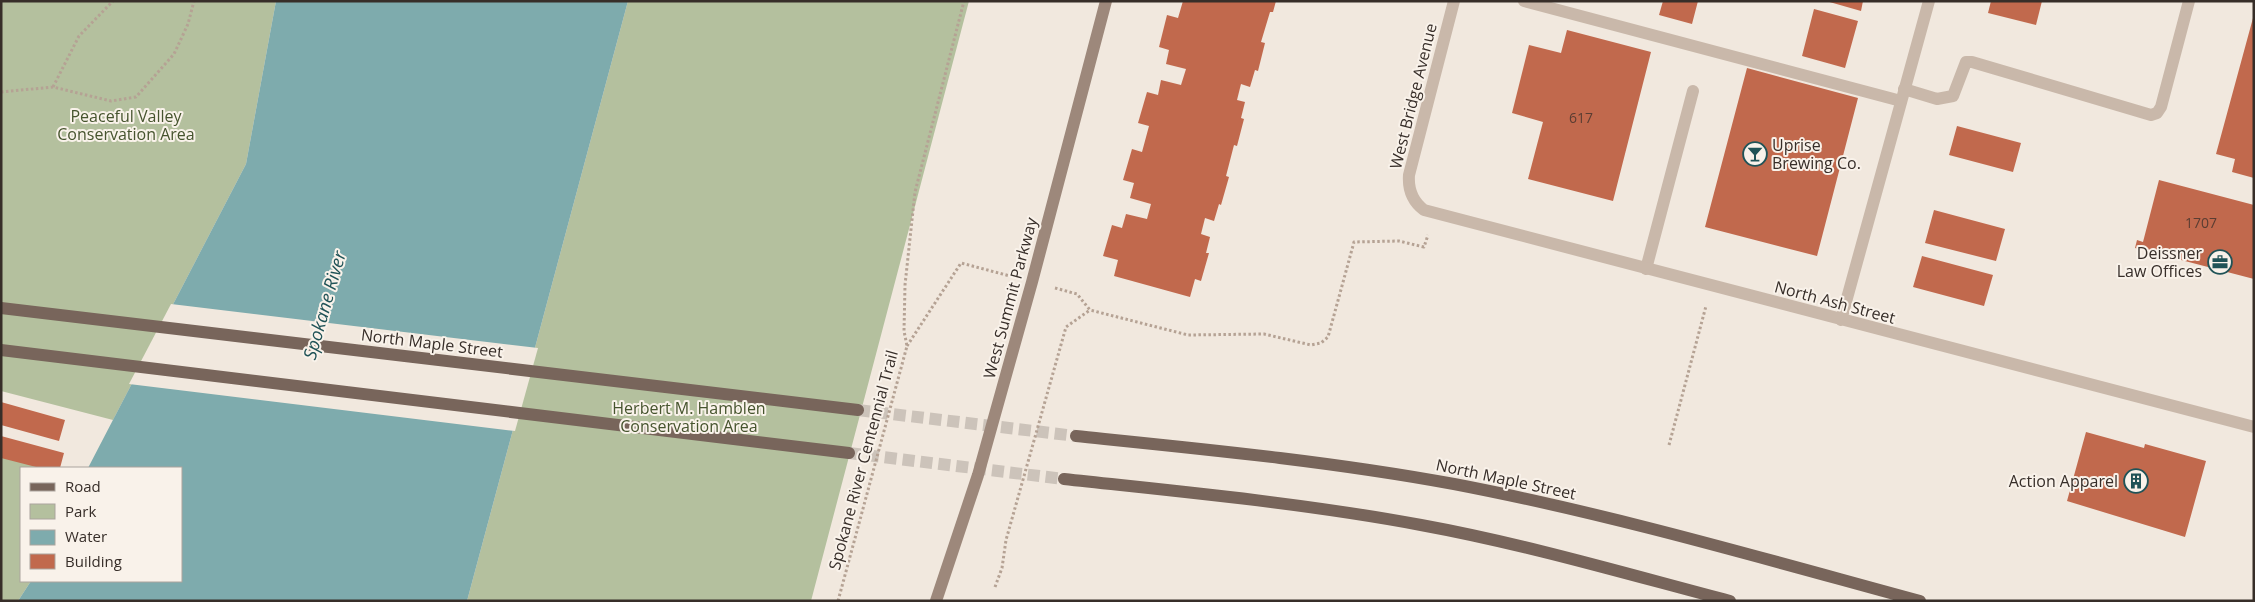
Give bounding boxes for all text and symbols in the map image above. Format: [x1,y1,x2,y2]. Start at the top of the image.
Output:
street label: West Bridge Avenue [1384,21,1442,171]
park label: Peaceful Valley Conservation Area [57,105,195,145]
house number: 617 [1569,108,1593,127]
place label: Uprise Brewing Co. [1772,134,1861,174]
bar icon: Uprise Brewing Co. [1742,141,1768,167]
house number: 1707 [2185,213,2217,232]
street label: West Summit Parkway [978,214,1042,381]
place label: Deissner Law Offices [2117,242,2202,282]
water label: Spokane River [297,247,351,362]
office icon: Deissner Law Offices [2207,249,2233,275]
street label: North Ash Street [1772,275,1898,329]
street label: North Maple Street [360,323,505,363]
street label: Spokane River Centennial Trail [823,348,903,572]
park label: Herbert M. Hamblen Conservation Area [612,397,766,437]
street label: North Maple Street [1434,453,1578,505]
legend [20,467,182,582]
building icon: Action Apparel [2123,468,2149,494]
place label: Action Apparel [2009,470,2118,492]
text: Road [65,476,101,496]
text: Park [65,501,96,521]
text: Water [65,526,107,546]
text: Building [65,551,122,571]

